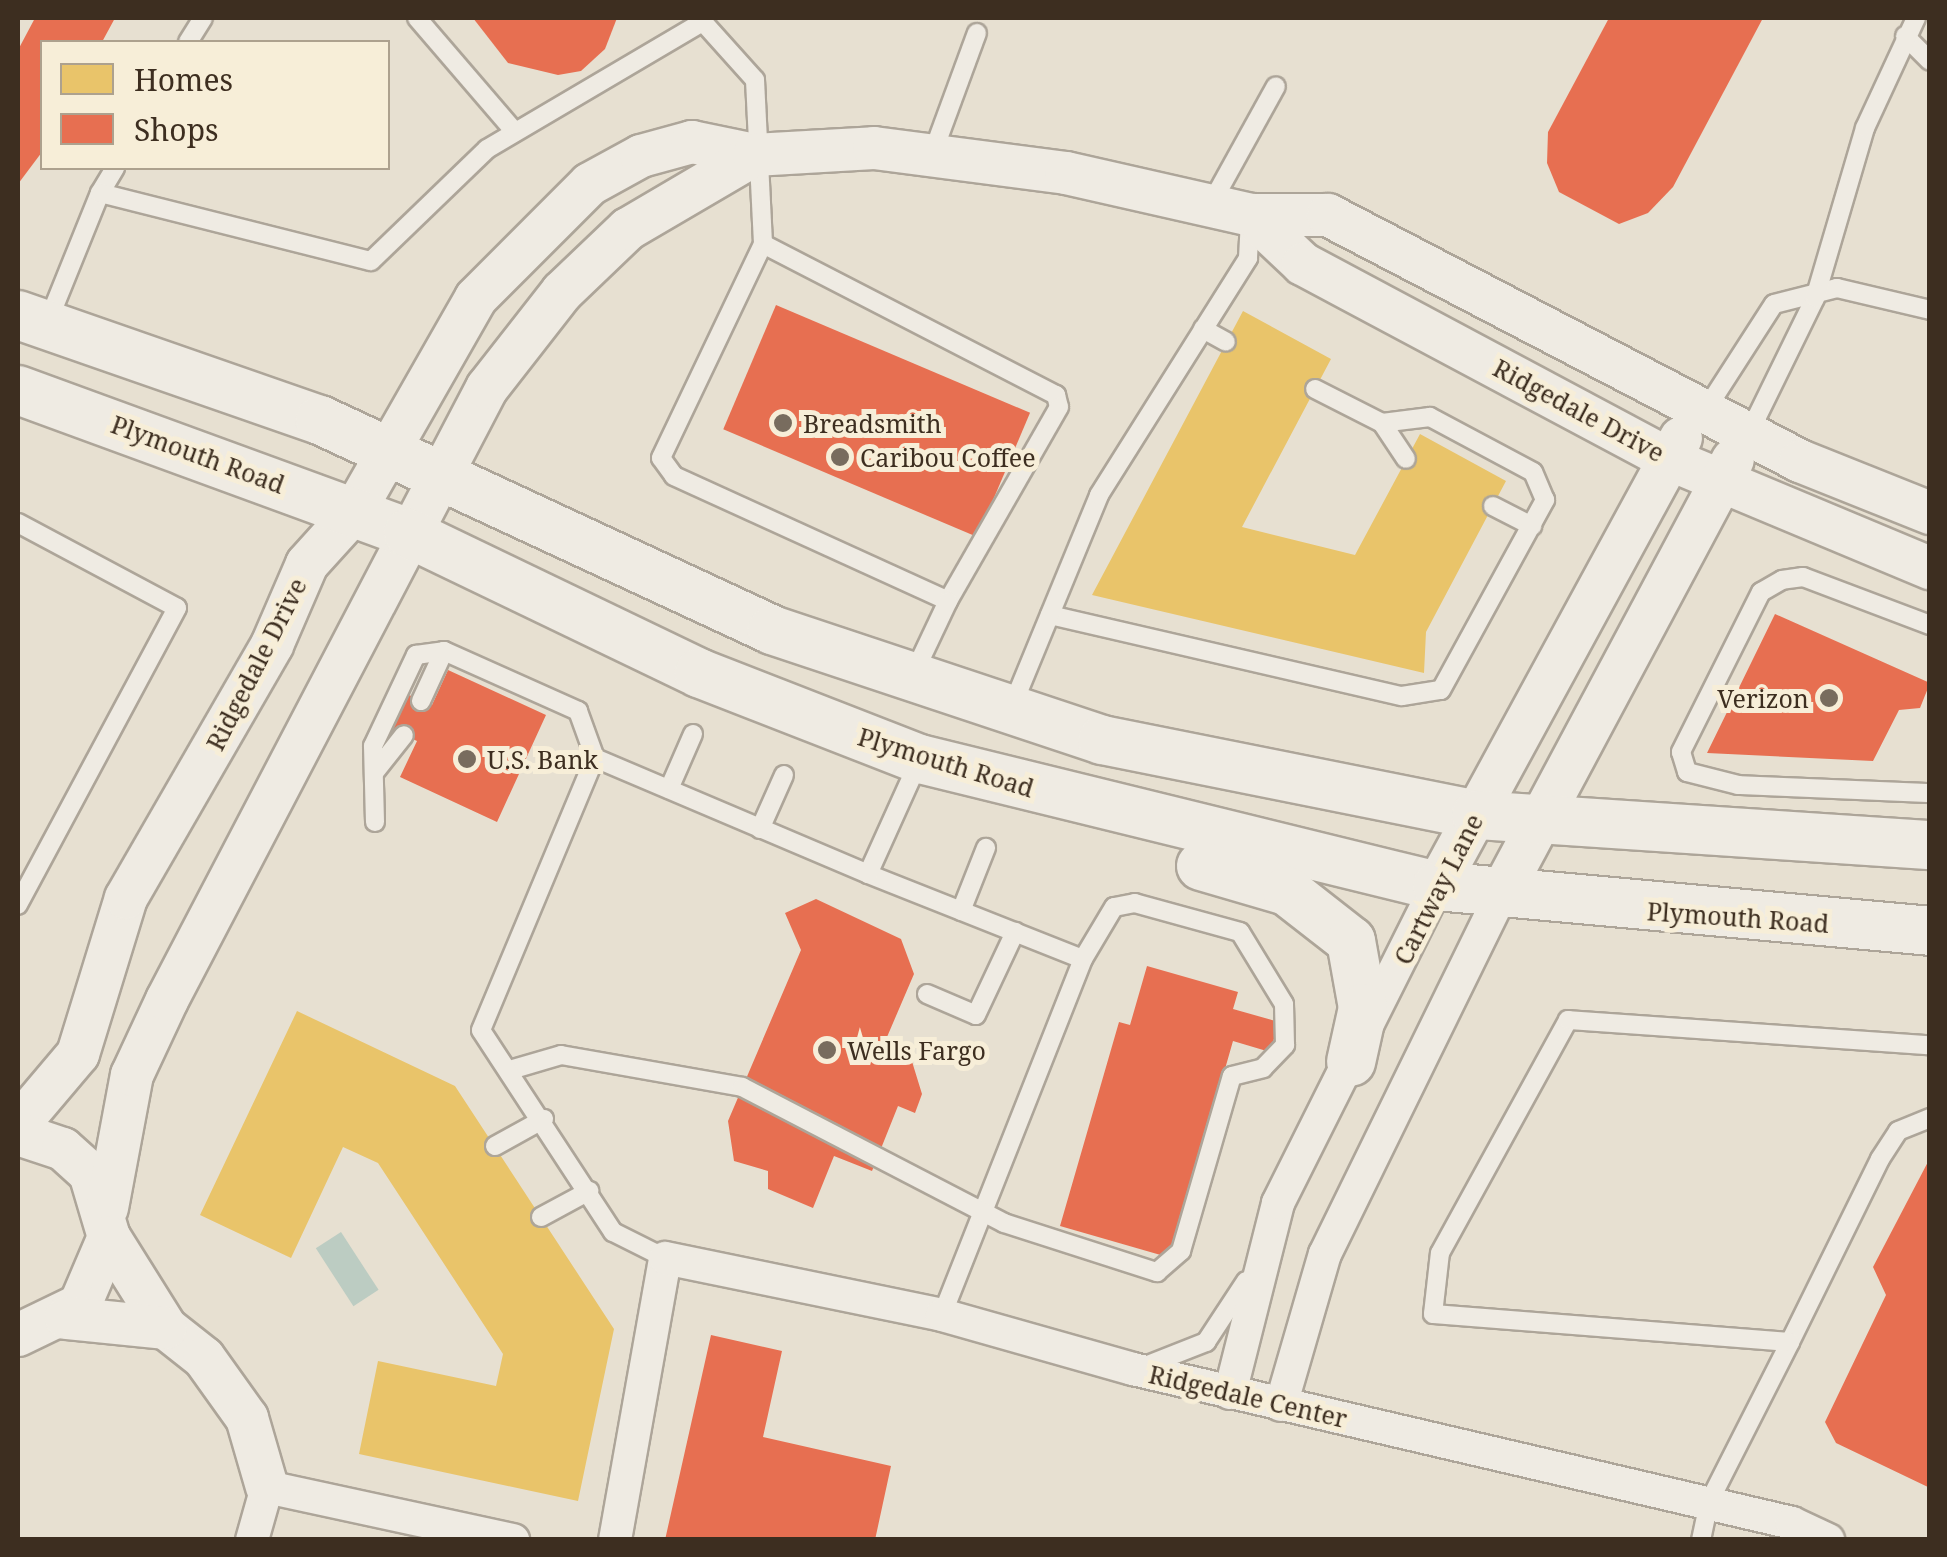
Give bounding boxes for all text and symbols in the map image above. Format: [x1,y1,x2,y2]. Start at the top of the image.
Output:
legend [40,40,390,170]
text: Homes [134,59,233,100]
text: Shops [134,109,219,150]
street label: Ridgedale Drive [1488,352,1670,468]
place label: Breadsmith [803,408,941,438]
street label: Plymouth Road [107,409,289,499]
marker: Breadsmith [772,412,794,434]
place label: Caribou Coffee [860,442,1036,472]
marker: Caribou Coffee [829,446,851,468]
street label: Ridgedale Drive [200,573,312,755]
place label: Verizon [1717,683,1809,713]
marker: Verizon [1818,687,1840,709]
street label: Plymouth Road [854,721,1038,803]
place label: U.S. Bank [487,744,598,774]
marker: U.S. Bank [456,748,478,770]
street label: Cartway Lane [1387,809,1489,969]
street label: Plymouth Road [1646,896,1830,938]
place label: Wells Fargo [847,1035,986,1065]
marker: Wells Fargo [816,1039,838,1061]
street label: Ridgedale Center [1146,1359,1350,1433]

